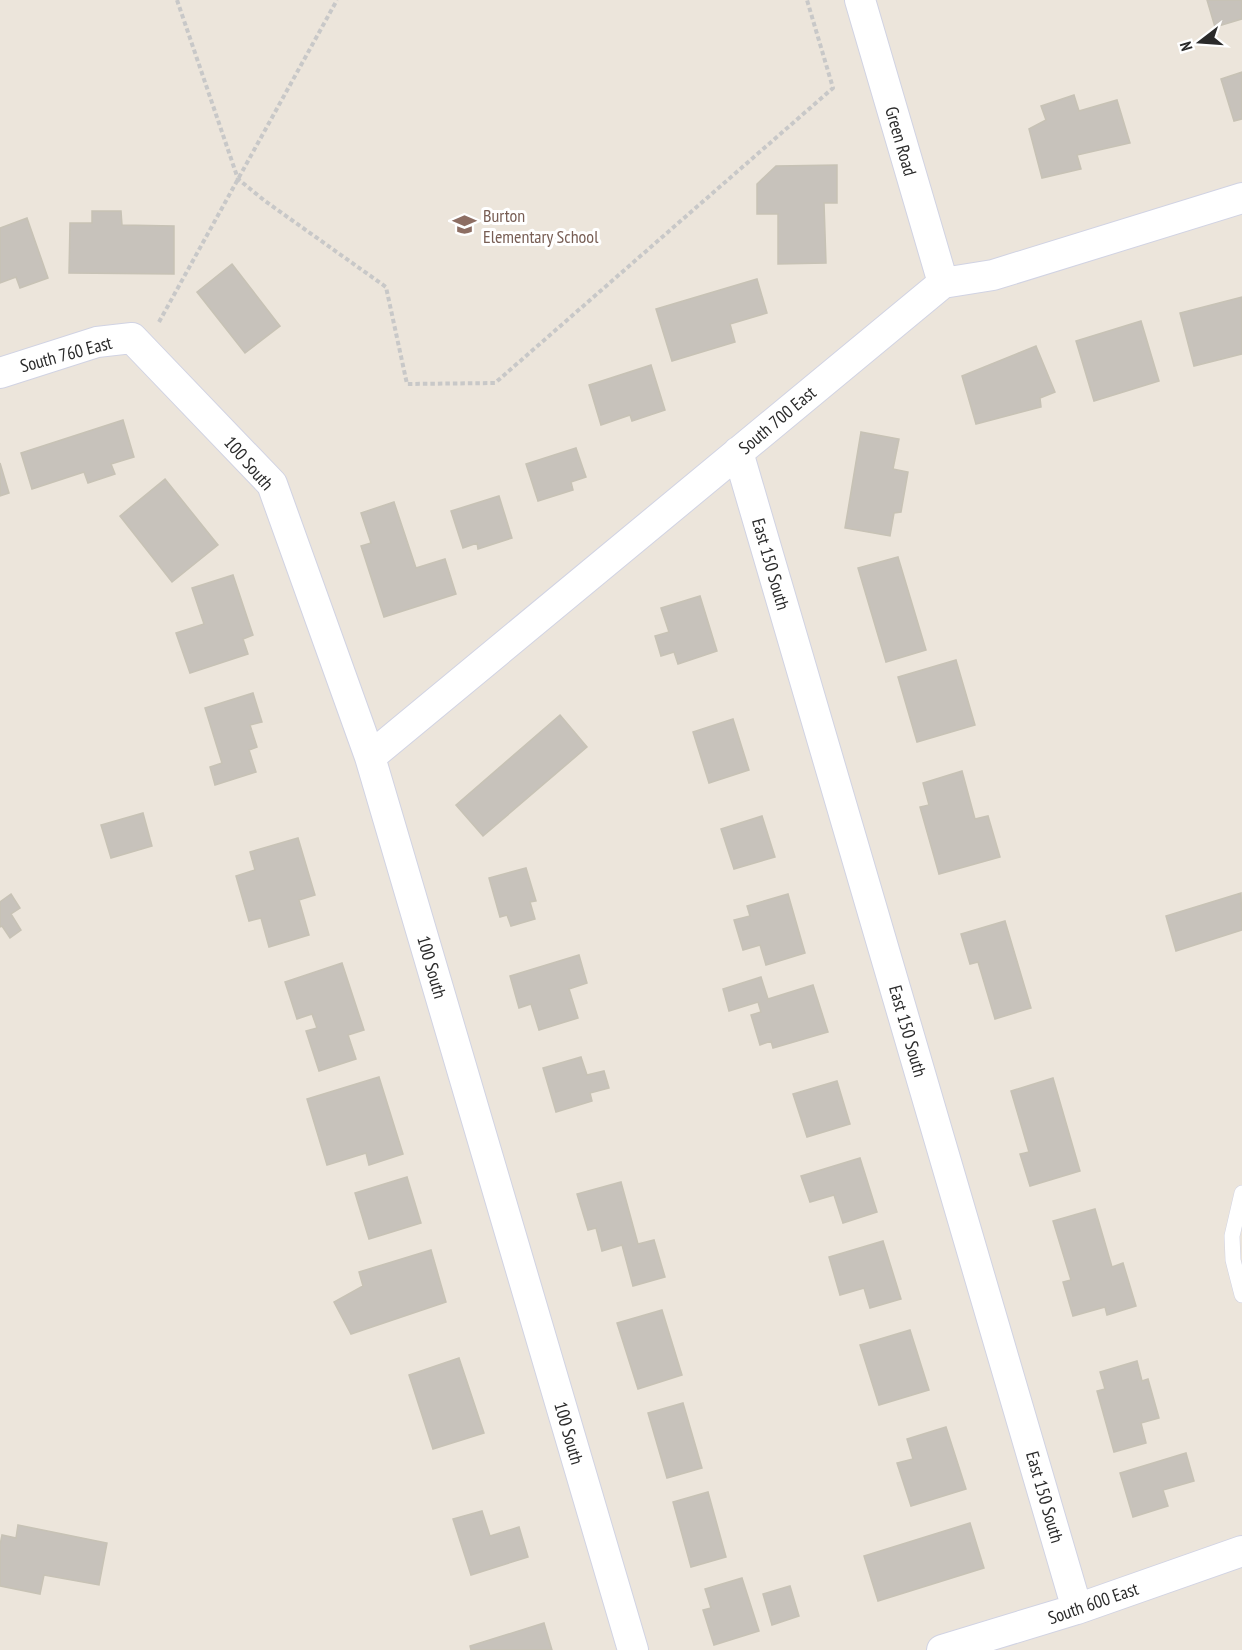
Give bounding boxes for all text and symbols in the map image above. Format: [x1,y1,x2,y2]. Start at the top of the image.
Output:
north arrow [1170,12,1230,72]
text: N [1175,39,1196,53]
street label: Green Road [880,104,922,178]
place label: Burton Elementary School [483,204,599,248]
school or university icon: Burton Elementary School [452,212,478,238]
street label: South 760 East [18,331,114,377]
street label: South 700 East [734,381,820,459]
street label: 100 South [219,431,279,495]
street label: East 150 South [747,516,795,612]
street label: 100 South [412,933,452,1001]
street label: East 150 South [884,983,932,1079]
street label: 100 South [549,1399,589,1467]
street label: East 150 South [1021,1449,1069,1545]
street label: South 600 East [1045,1577,1141,1629]

